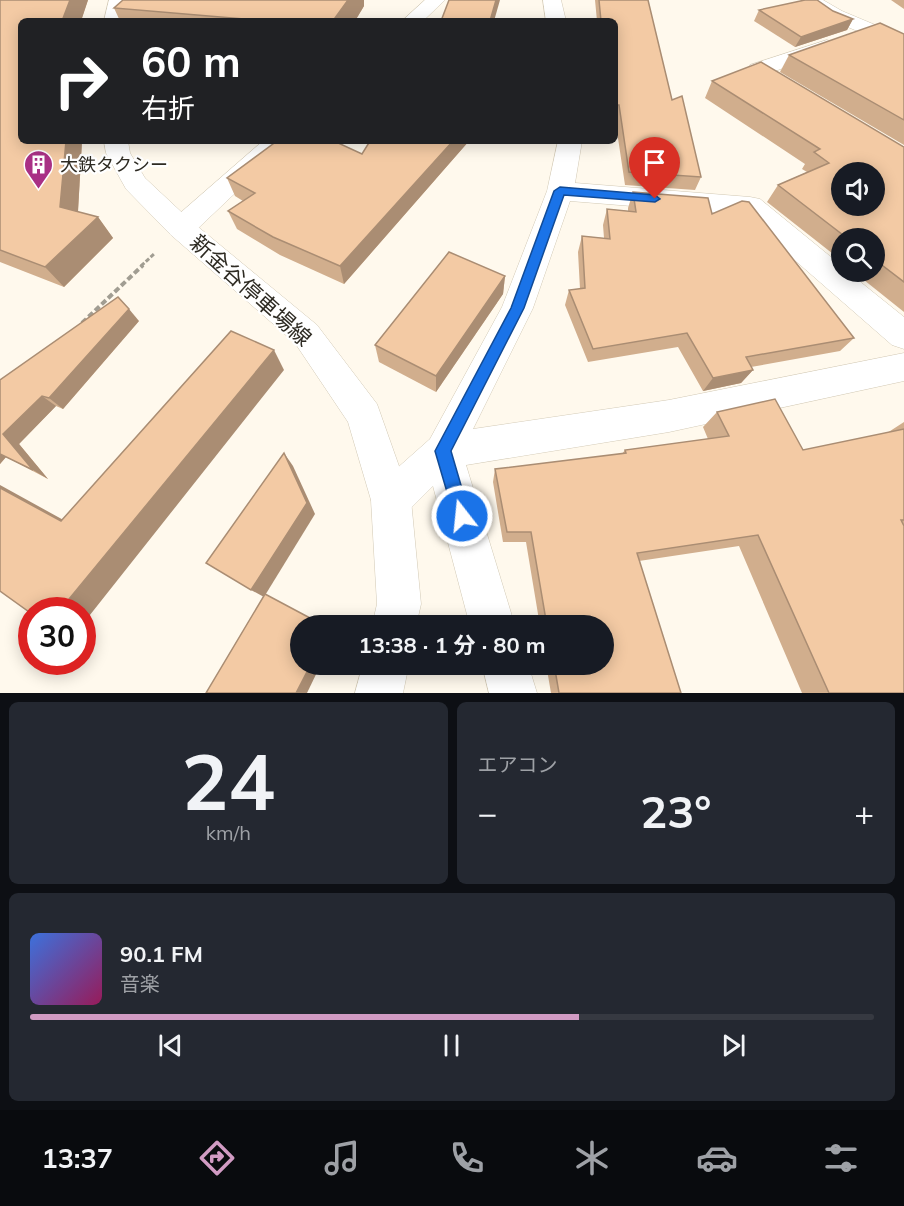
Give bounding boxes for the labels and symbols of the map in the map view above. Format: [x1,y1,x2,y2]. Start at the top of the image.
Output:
pin [629,137,680,199]
building icon: 大鉄タクシー [23,148,55,190]
place label: 大鉄タクシー [60,153,168,176]
street label: 新金谷停車場線 [184,228,318,352]
position arrow [430,484,494,548]
speed limit sign: 30 [18,597,96,675]

